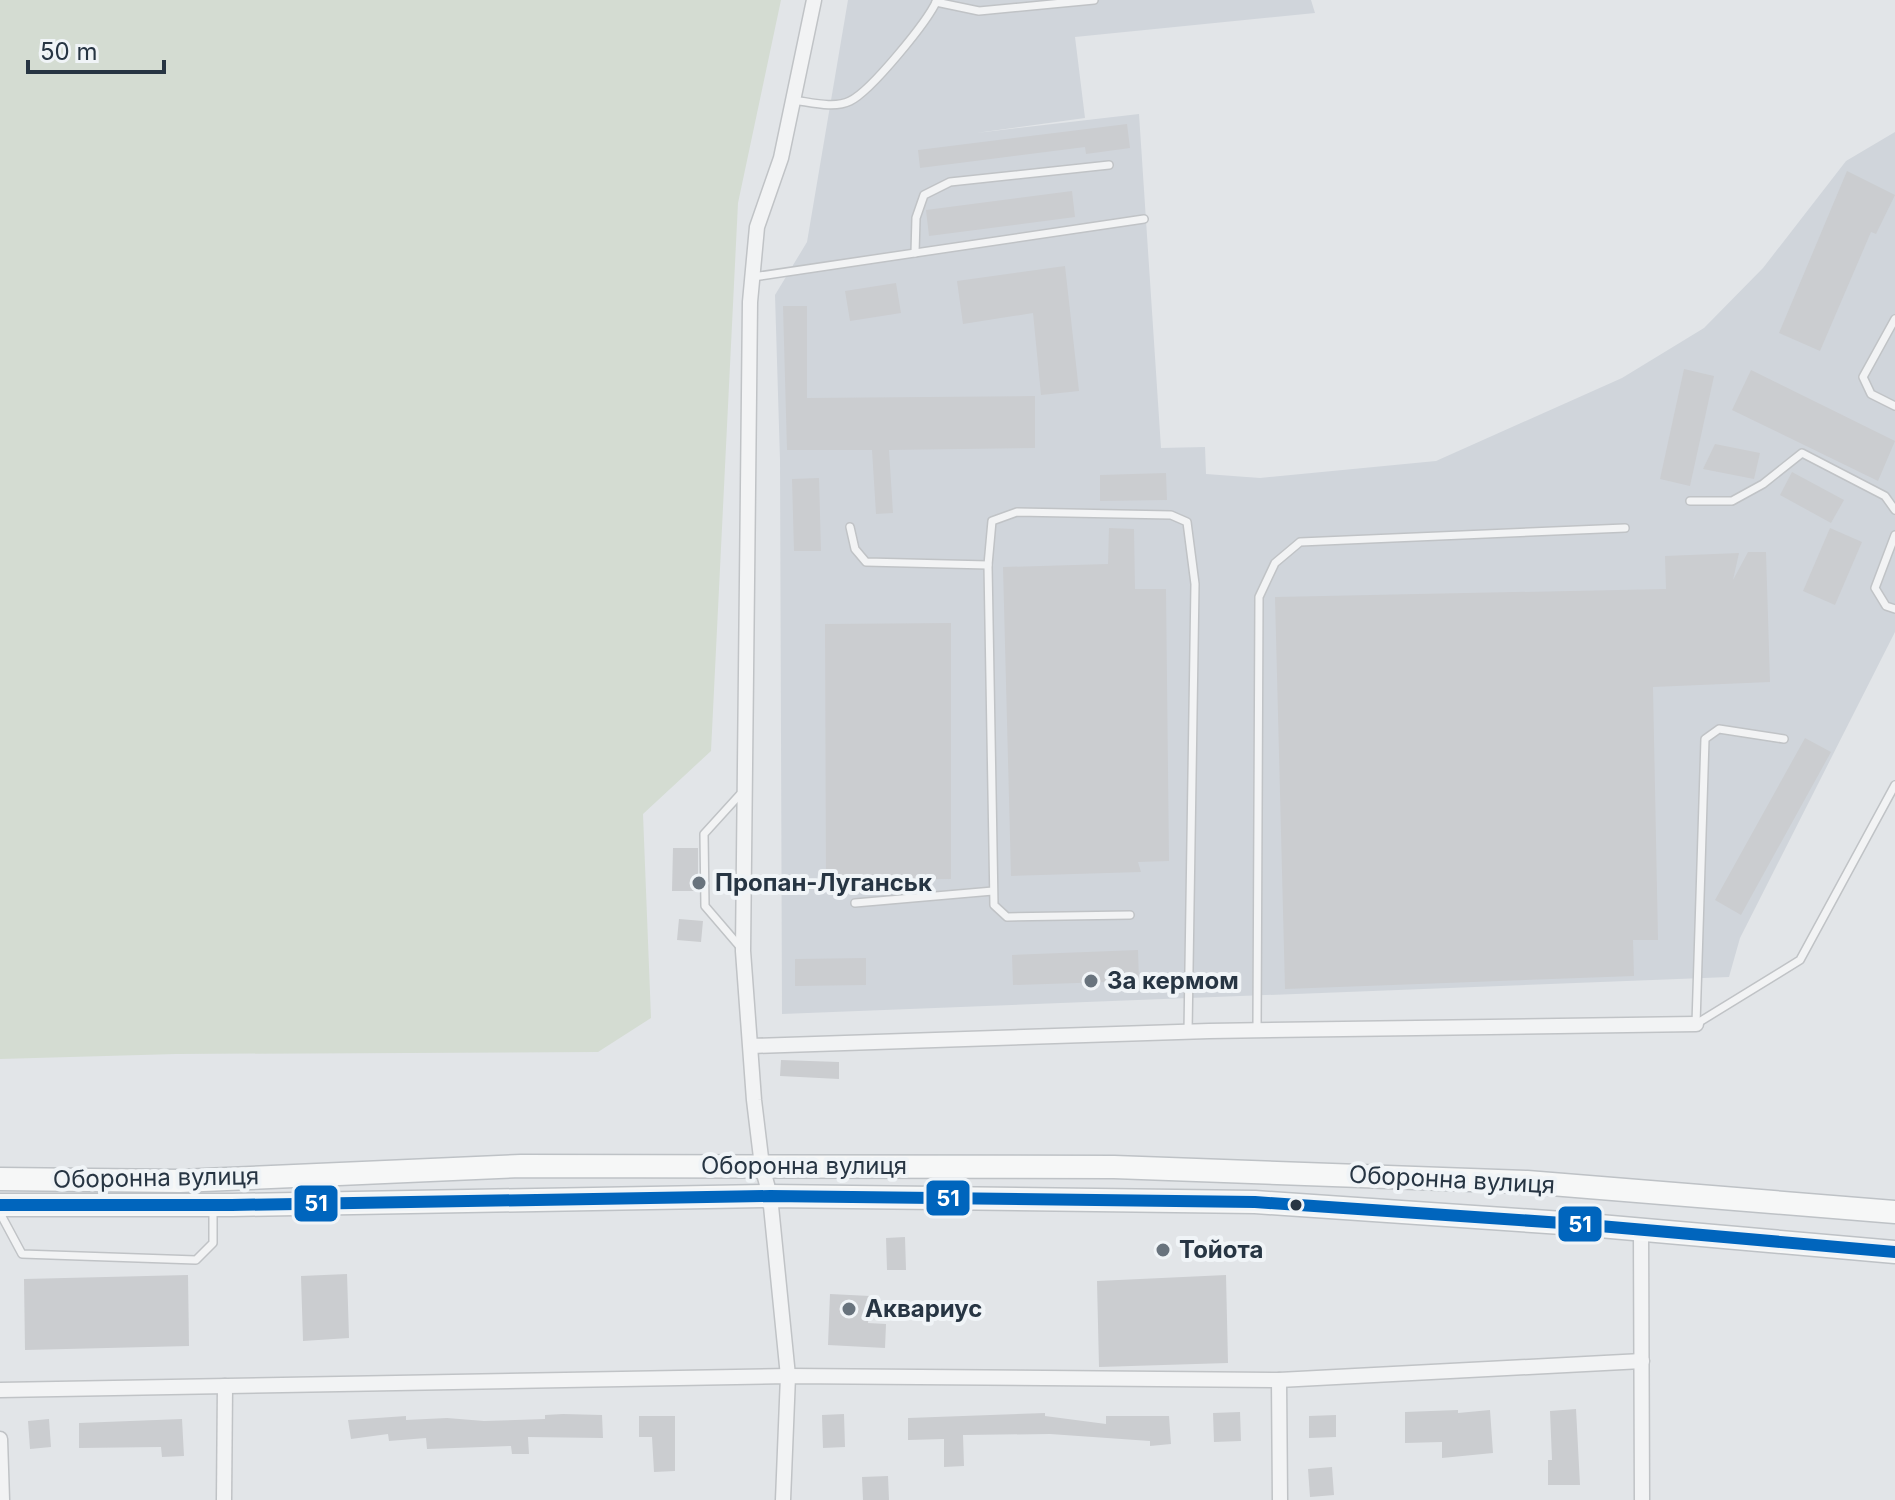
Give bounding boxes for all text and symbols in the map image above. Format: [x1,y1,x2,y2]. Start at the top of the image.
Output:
scale bar [28,24,164,74]
text: 50 m [40,37,98,66]
place label: Пропан-Луганськ [715,868,932,897]
marker: Пропан-Луганськ [690,874,708,892]
place label: За кермом [1107,966,1239,995]
marker: За кермом [1082,972,1100,990]
street label: Оборонна вулиця [701,1151,907,1180]
street label: Оборонна вулиця [1348,1160,1556,1199]
street label: Оборонна вулиця [53,1161,259,1194]
line badge: 51 [925,1179,971,1217]
line badge: 51 [293,1184,339,1223]
text: 51 [936,1185,960,1211]
text: 51 [304,1190,328,1216]
unlabelled marker [1288,1197,1304,1213]
line badge: 51 [1557,1205,1603,1243]
text: 51 [1568,1211,1592,1237]
place label: Тойота [1179,1235,1263,1264]
marker: Тойота [1154,1241,1172,1259]
place label: Аквариус [865,1294,982,1323]
marker: Аквариус [840,1300,858,1318]

